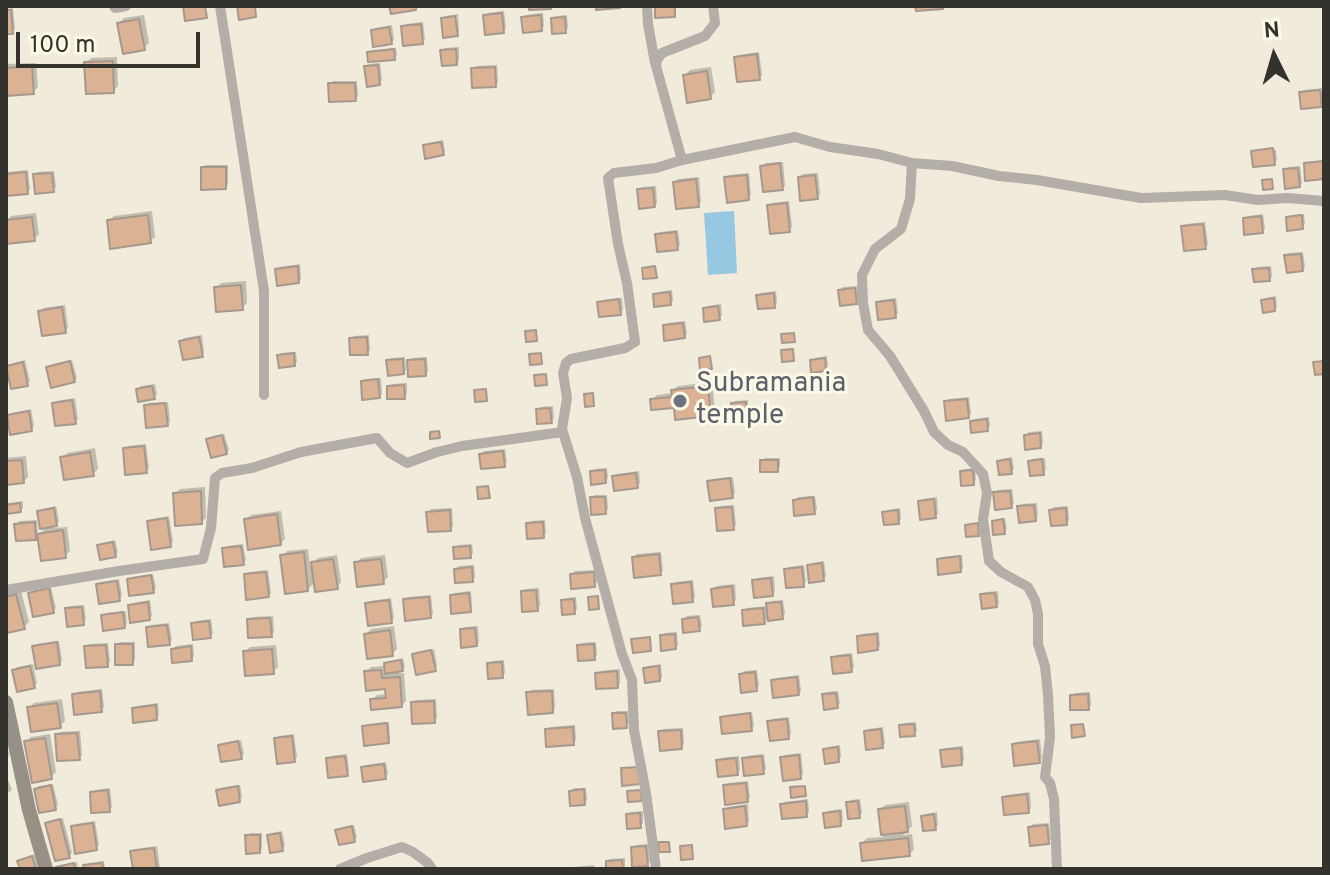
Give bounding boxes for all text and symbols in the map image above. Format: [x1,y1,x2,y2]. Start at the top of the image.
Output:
scale bar [20,16,204,66]
north arrow [1234,16,1314,96]
text: N [1263,17,1281,46]
text: 100 m [30,31,96,61]
place label: Subramania temple [696,368,846,434]
marker: Subramania temple [671,392,689,410]

